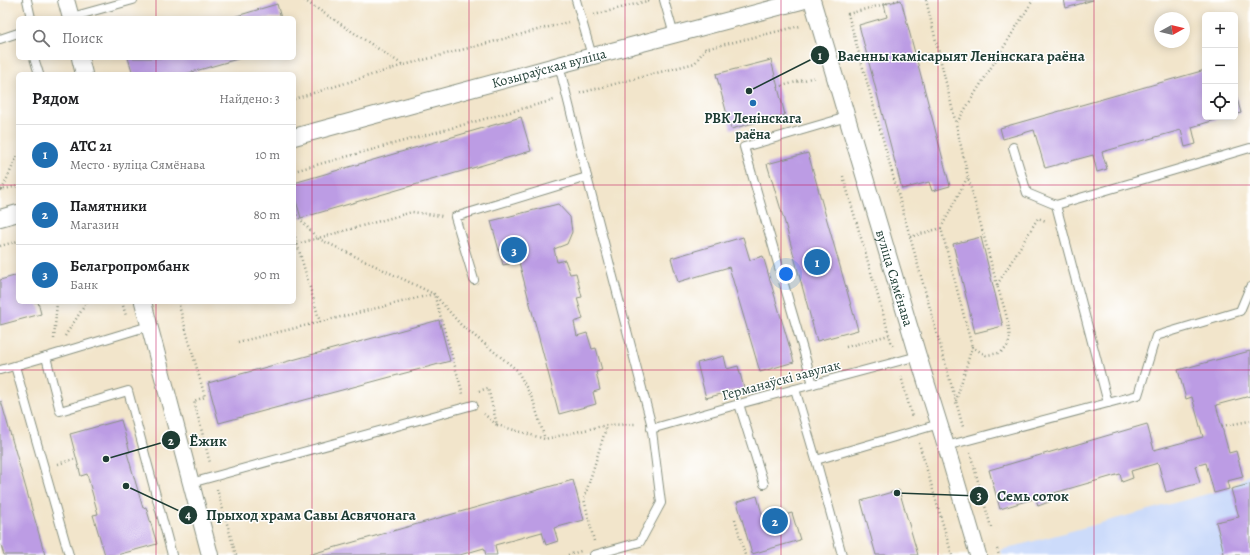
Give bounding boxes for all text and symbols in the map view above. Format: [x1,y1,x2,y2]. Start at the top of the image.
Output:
north arrow [1154,12,1190,48]
map controls [1202,12,1238,120]
button: + [1202,12,1238,48]
search box [16,16,296,60]
icon: search [30,27,52,49]
text: Поиск [62,28,103,48]
callout: Ваенны камісарыят Ленінскага раёна [810,42,1093,69]
street label: Козыраўская вуліца [489,43,609,92]
text: Ваенны камісарыят Ленінскага раёна [837,46,1086,66]
text: 1 [818,48,823,64]
button: − [1202,48,1238,84]
button: locate [1202,84,1238,120]
text: Рядом [32,87,79,110]
text: Найдено: 3 [219,90,280,107]
marker: РВК Ленінскага раёна [748,98,758,108]
place label: РВК Ленінскага раёна [704,109,802,144]
text: АТС 21 [70,136,112,156]
text: 1 [43,146,47,163]
text: 10 m [255,146,280,163]
text: Место · вуліца Сямёнава [70,156,205,173]
text: Памятники [70,196,147,216]
text: 2 [42,206,48,223]
text: 80 m [253,206,280,223]
text: Магазин [70,216,119,233]
street label: вуліца Сямёнава [871,227,918,329]
pin: 3 [501,235,527,265]
pin: 1 [804,247,830,277]
text: Белагропромбанк [70,256,190,276]
your location [776,264,796,284]
text: 3 [42,266,48,283]
text: 90 m [254,266,280,283]
text: Банк [70,276,98,293]
street label: Германаўскі завулак [720,355,842,405]
callout: Ёжик [161,427,235,454]
text: Ёжик [189,431,227,451]
text: 2 [168,433,174,449]
callout: Семь соток [969,482,1077,509]
text: Семь соток [997,486,1069,506]
text: 3 [976,488,982,504]
callout: Прыход храма Савы Асвячонага [178,501,424,528]
text: Прыход храма Савы Асвячонага [206,505,417,525]
pin: 2 [762,506,788,536]
text: 4 [185,507,191,523]

